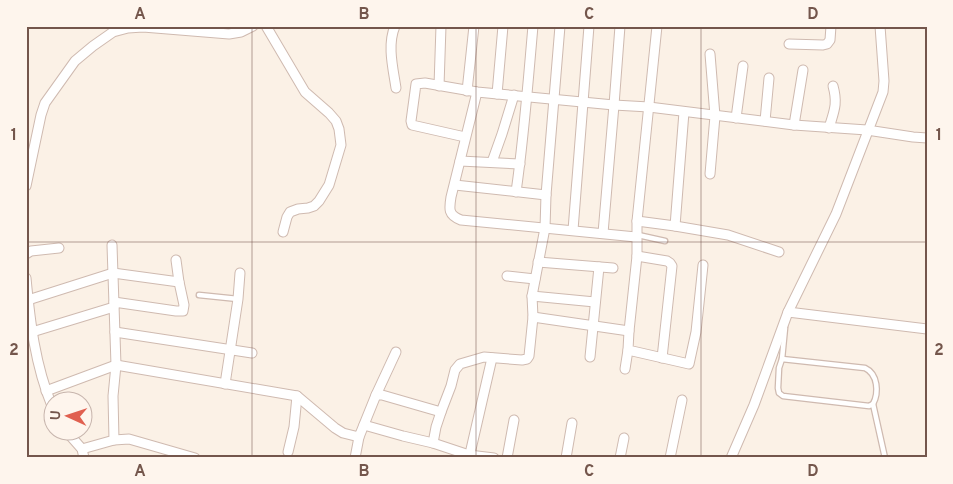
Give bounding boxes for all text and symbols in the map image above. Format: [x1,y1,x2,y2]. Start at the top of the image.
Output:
text: A [134,5,146,25]
text: B [358,5,370,25]
text: C [584,5,594,25]
text: D [807,5,819,25]
text: 1 [11,126,17,146]
text: 1 [936,126,942,146]
text: 2 [9,341,19,361]
text: 2 [934,341,944,361]
north arrow [42,392,92,442]
text: U [48,410,65,421]
text: A [134,462,146,482]
text: B [358,462,370,482]
text: C [584,462,594,482]
text: D [807,462,819,482]

